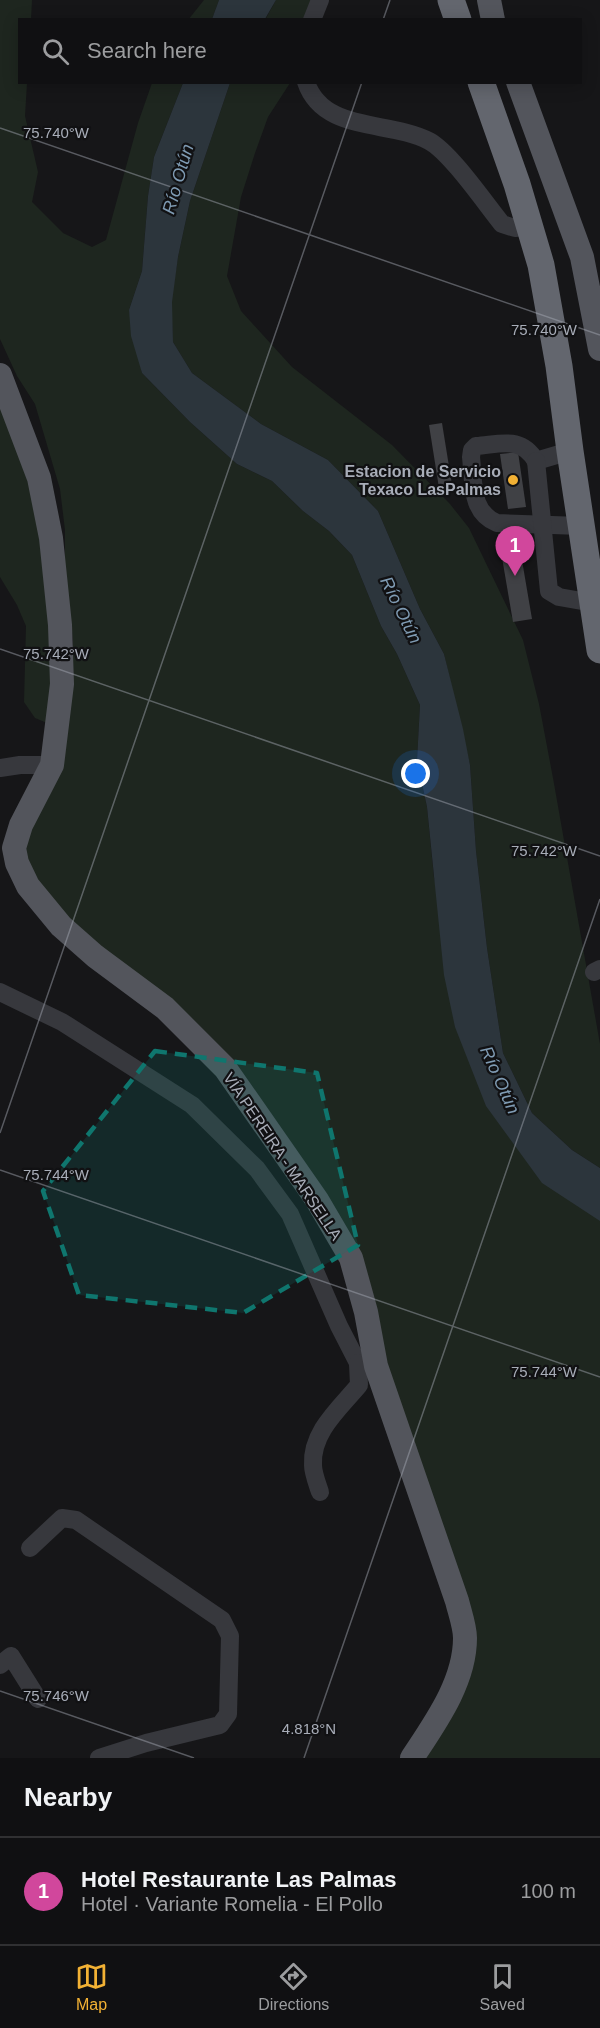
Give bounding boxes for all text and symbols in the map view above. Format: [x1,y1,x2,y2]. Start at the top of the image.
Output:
search box [18,18,582,84]
icon: search [39,35,72,68]
text: Search here [87,38,207,63]
text: 75.740°W [23,124,90,141]
water label: Río Otún [158,142,198,216]
text: 75.740°W [511,321,578,338]
place label: Estacion de Servicio Texaco LasPalmas [344,463,501,498]
marker: Estacion de Servicio Texaco LasPalmas [506,473,520,487]
pin: 1 [496,526,534,576]
water label: Río Otún [376,573,426,647]
text: 75.742°W [23,645,90,662]
your location [401,759,430,788]
text: 75.742°W [511,842,578,859]
water label: Río Otún [476,1043,524,1117]
street label: VÍA PEREIRA - MARSELLA [220,1069,346,1244]
text: 75.744°W [23,1166,90,1183]
text: 75.744°W [511,1363,578,1380]
text: 75.746°W [23,1687,90,1704]
text: 4.818°N [282,1720,336,1737]
text: Nearby [24,1782,112,1812]
text: Hotel Restaurante Las Palmas [81,1867,396,1892]
text: 1 [38,1880,49,1902]
text: 100 m [520,1880,576,1902]
text: Hotel · Variante Romelia - El Pollo [81,1893,383,1915]
tab: Map [75,1960,108,2014]
tab: Directions [258,1960,329,2014]
tab: Saved [480,1960,525,2014]

